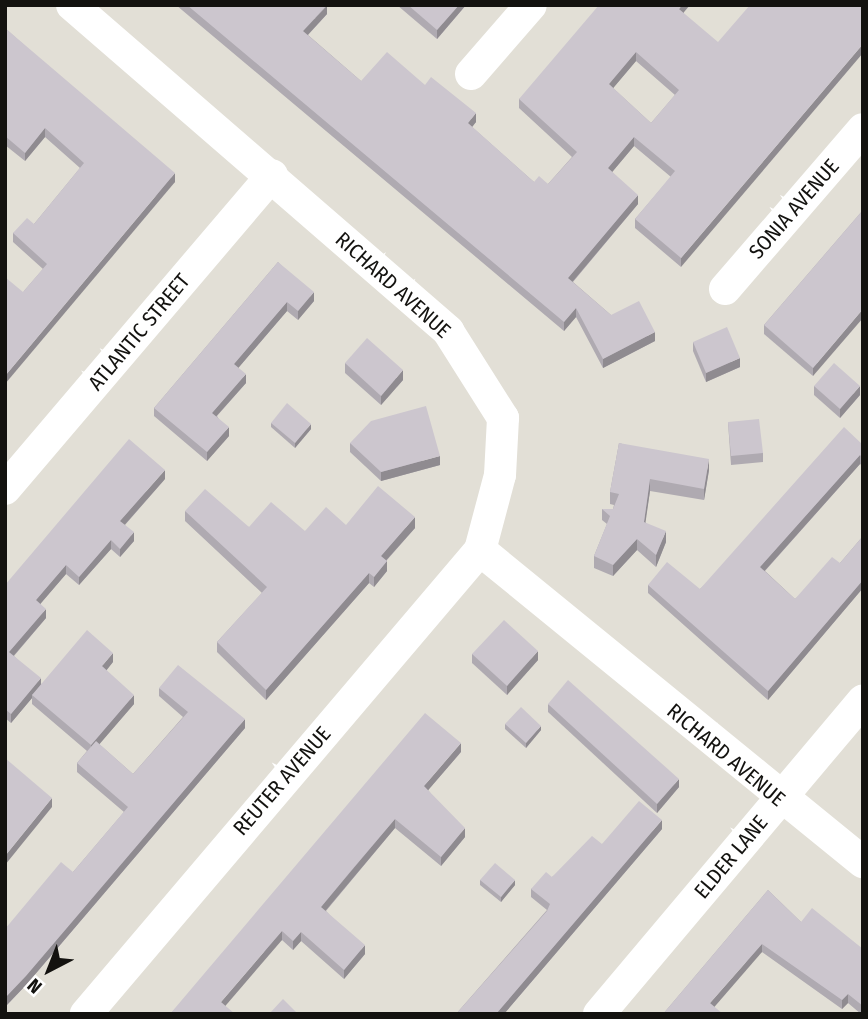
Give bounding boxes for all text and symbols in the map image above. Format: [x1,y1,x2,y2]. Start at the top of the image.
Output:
street label: SONIA AVENUE [744,154,844,264]
street label: RICHARD AVENUE [330,227,456,343]
street label: ATLANTIC STREET [83,269,195,395]
street label: RICHARD AVENUE [662,698,790,812]
street label: REUTER AVENUE [228,721,336,841]
street label: ELDER LANE [689,810,773,904]
north arrow [14,935,84,1005]
text: N [23,974,47,998]

